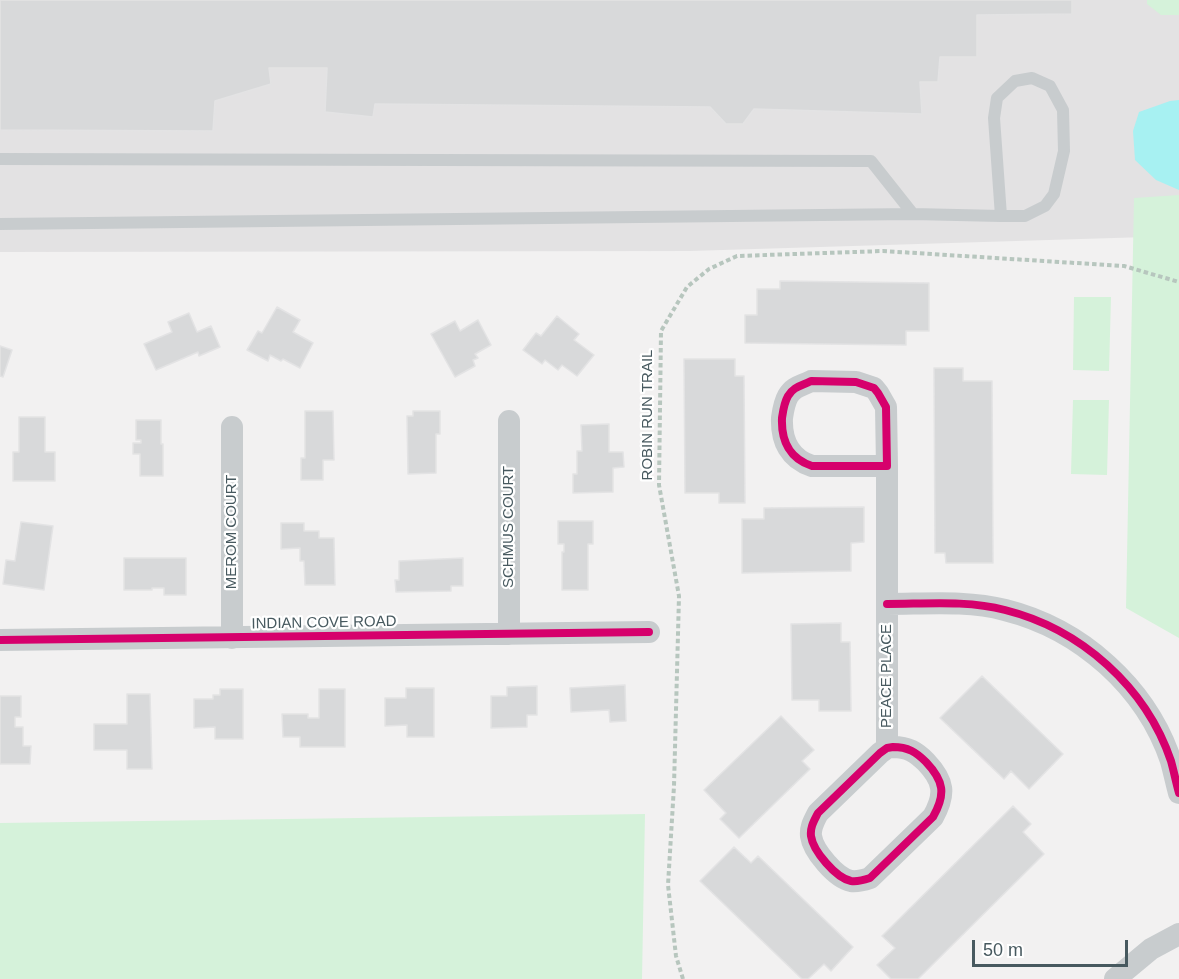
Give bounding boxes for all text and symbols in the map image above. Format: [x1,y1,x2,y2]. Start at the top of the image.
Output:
street label: ROBIN RUN TRAIL [639,350,657,480]
street label: SCHMUS COURT [500,466,518,588]
street label: MEROM COURT [223,475,241,589]
street label: INDIAN COVE ROAD [251,613,397,633]
street label: PEACE PLACE [878,624,896,728]
scale bar [975,928,1131,966]
text: 50 m [983,940,1023,960]

